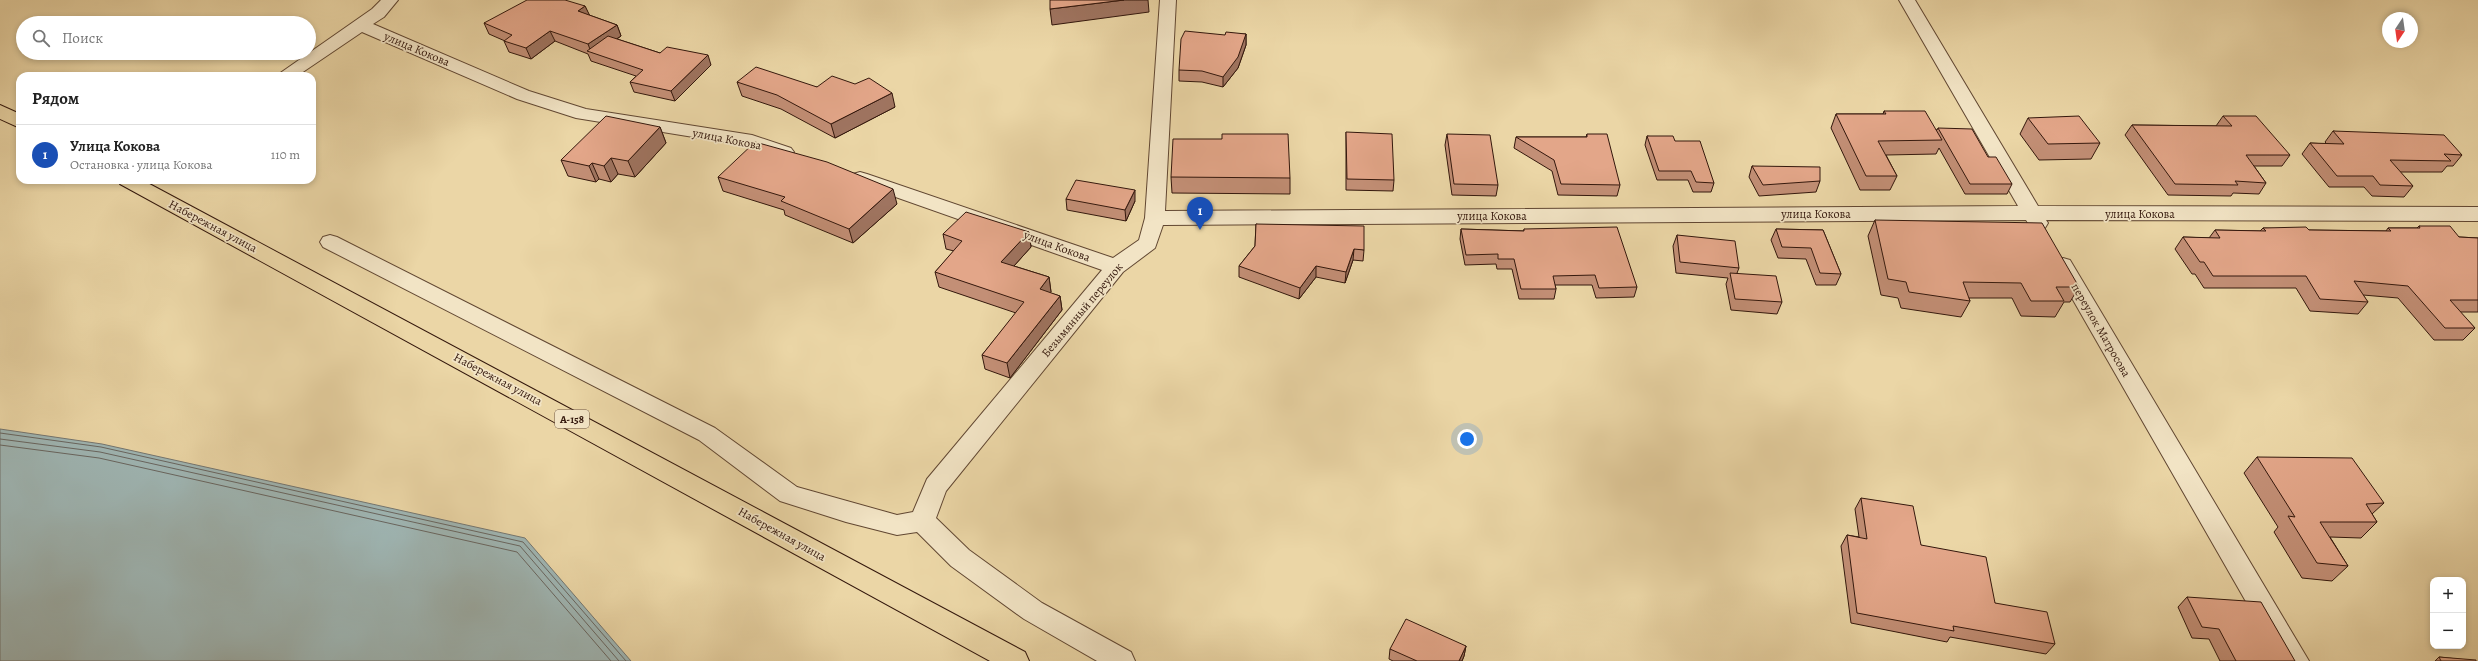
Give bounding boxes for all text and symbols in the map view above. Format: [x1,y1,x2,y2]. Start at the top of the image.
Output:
north arrow [2382,12,2418,48]
search box [16,16,316,60]
icon: search [30,27,52,49]
text: Поиск [62,28,103,48]
street label: улица Кокова [381,28,453,70]
text: Рядом [32,87,79,110]
street label: улица Кокова [690,124,763,154]
text: Улица Кокова [70,136,160,156]
text: 1 [43,146,47,163]
text: 110 m [271,146,300,163]
text: Остановка · улица Кокова [70,156,212,173]
street label: Набережная улица [166,196,260,256]
pin: 1 [1187,197,1213,230]
street label: улица Кокова [1780,206,1851,222]
street label: улица Кокова [2104,206,2175,222]
street label: улица Кокова [1456,208,1527,224]
street label: улица Кокова [1021,226,1093,266]
street label: Безымянный переулок [1038,259,1126,361]
street label: переулок Матросова [2068,280,2135,380]
street label: Набережная улица [451,349,545,409]
road number: А-158 [555,410,589,428]
your location [1457,429,1477,449]
street label: Набережная улица [735,503,829,565]
map controls [2430,577,2466,649]
button: + [2430,577,2466,613]
button: − [2430,613,2466,649]

